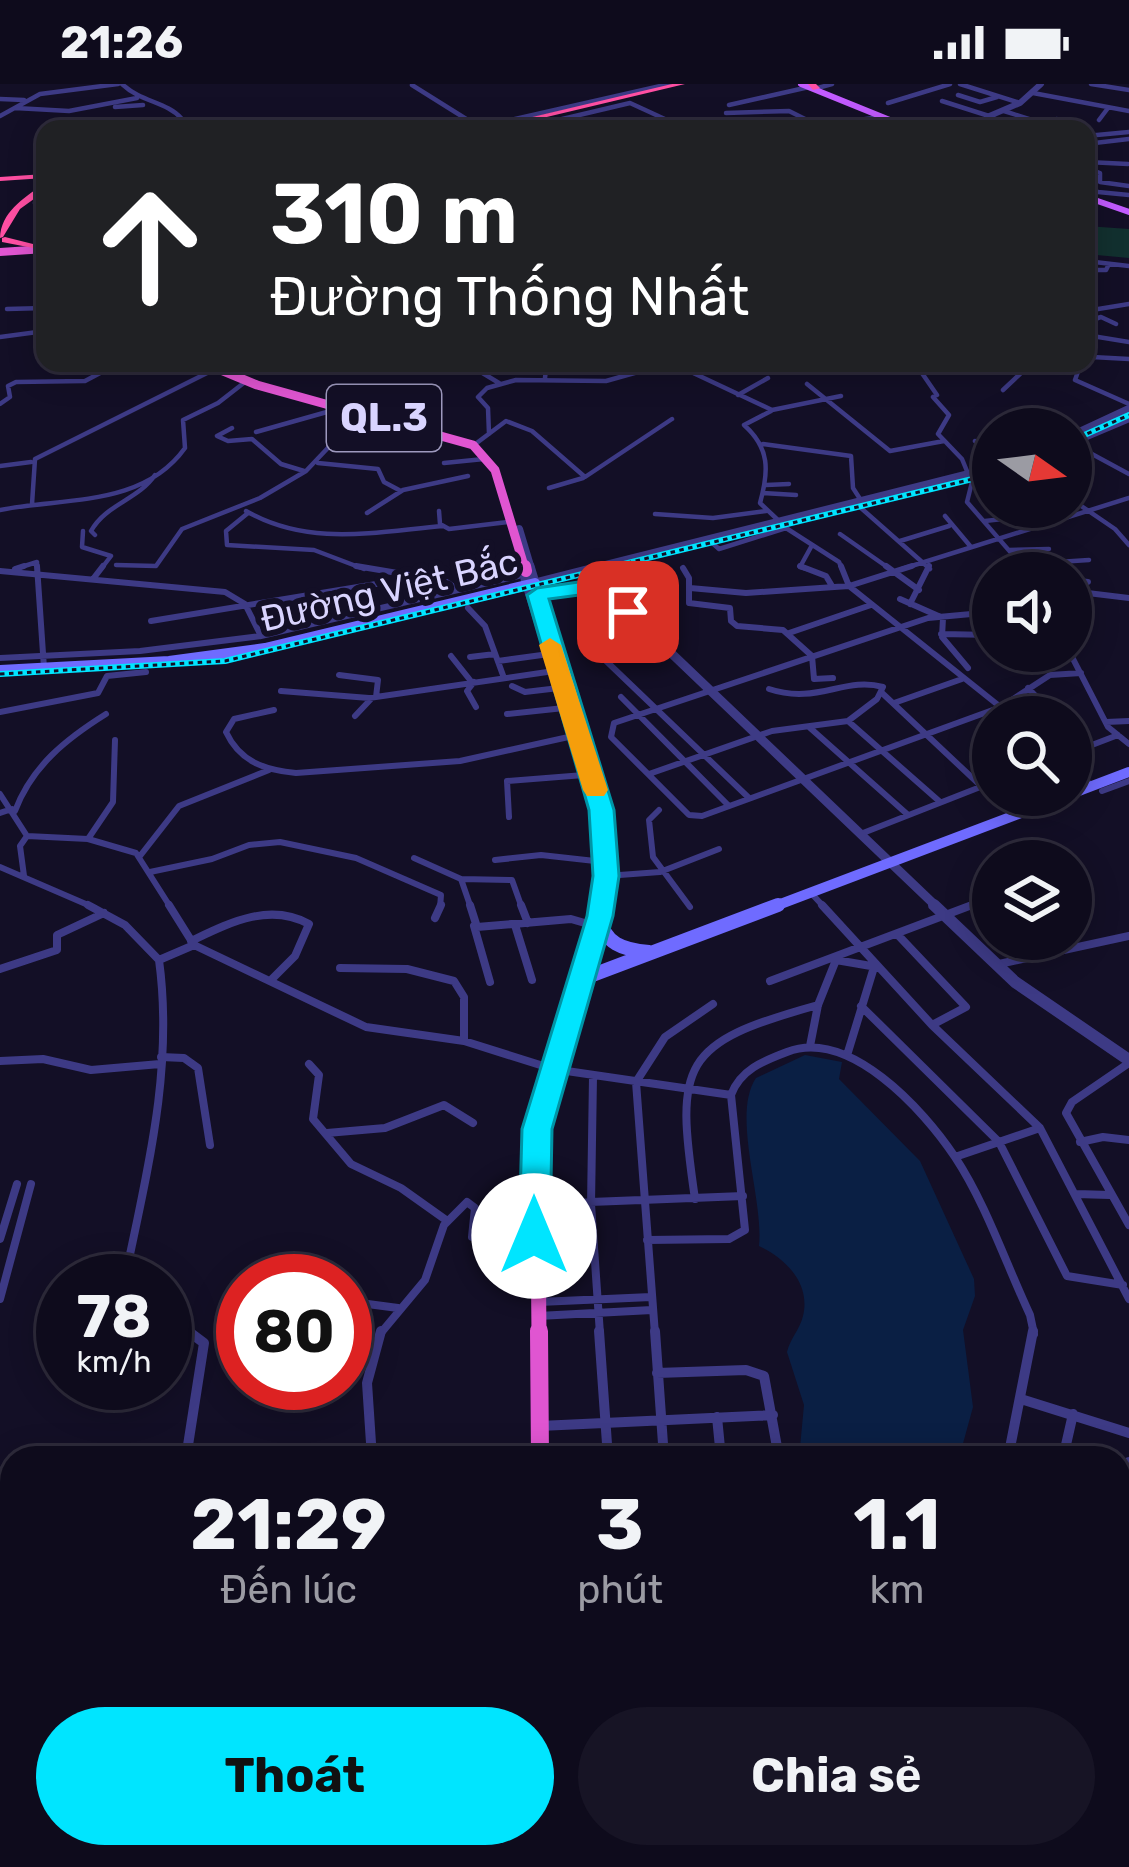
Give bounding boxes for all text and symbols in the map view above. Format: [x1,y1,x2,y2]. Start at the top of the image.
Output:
text: 21:26 [60,16,183,69]
text: 310 m [270,164,518,264]
icon: ahead [72,168,228,324]
text: Đường Thống Nhất [270,265,749,329]
road number: QL.3 [327,385,441,451]
north arrow [972,408,1092,528]
map controls [972,408,1092,960]
street label: Đường Việt Bắc [256,539,522,641]
button: sound [972,552,1092,672]
pin [577,561,679,663]
icon: arrive [595,579,661,645]
button: search [972,696,1092,816]
button: layers [972,840,1092,960]
position arrow [471,1173,597,1299]
speed limit sign: 80 [216,1254,372,1410]
text: 78 [77,1281,152,1352]
text: km/h [77,1344,151,1380]
text: 21:29 [190,1482,387,1567]
text: 3 [596,1482,644,1567]
text: 1.1 [853,1482,941,1567]
text: Đến lúc [220,1567,357,1613]
text: phút [577,1567,663,1613]
text: km [870,1567,924,1613]
button: Thoát [36,1707,554,1845]
button: Chia sẻ [578,1707,1095,1845]

